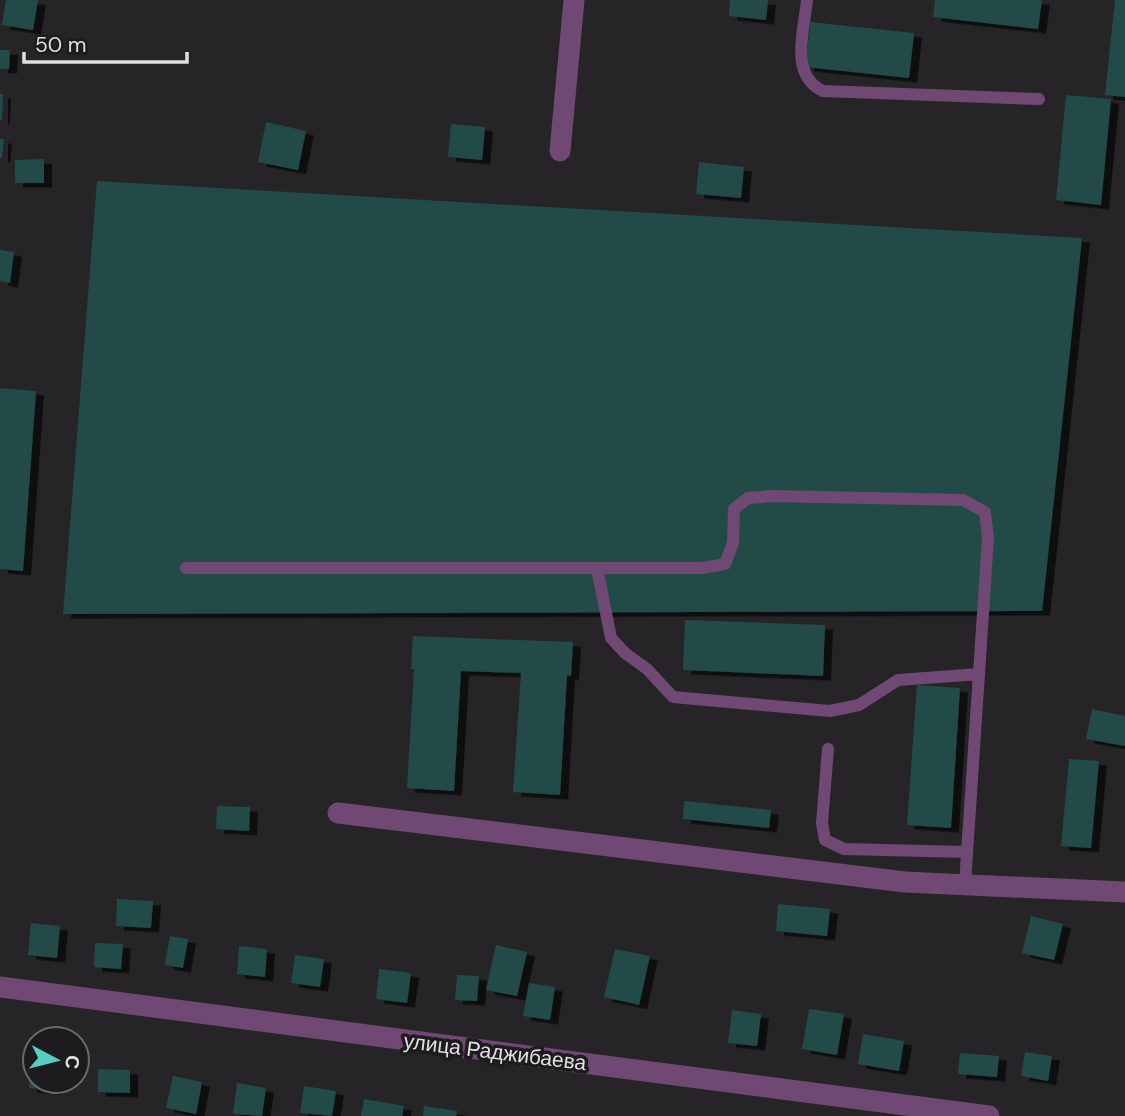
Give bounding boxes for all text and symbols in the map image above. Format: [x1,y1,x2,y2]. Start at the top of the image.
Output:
scale bar [24,21,187,65]
text: 50 m [35,31,86,59]
north arrow [21,1025,91,1095]
street label: улица Раджибаева [402,1027,588,1077]
text: С [59,1054,86,1071]

